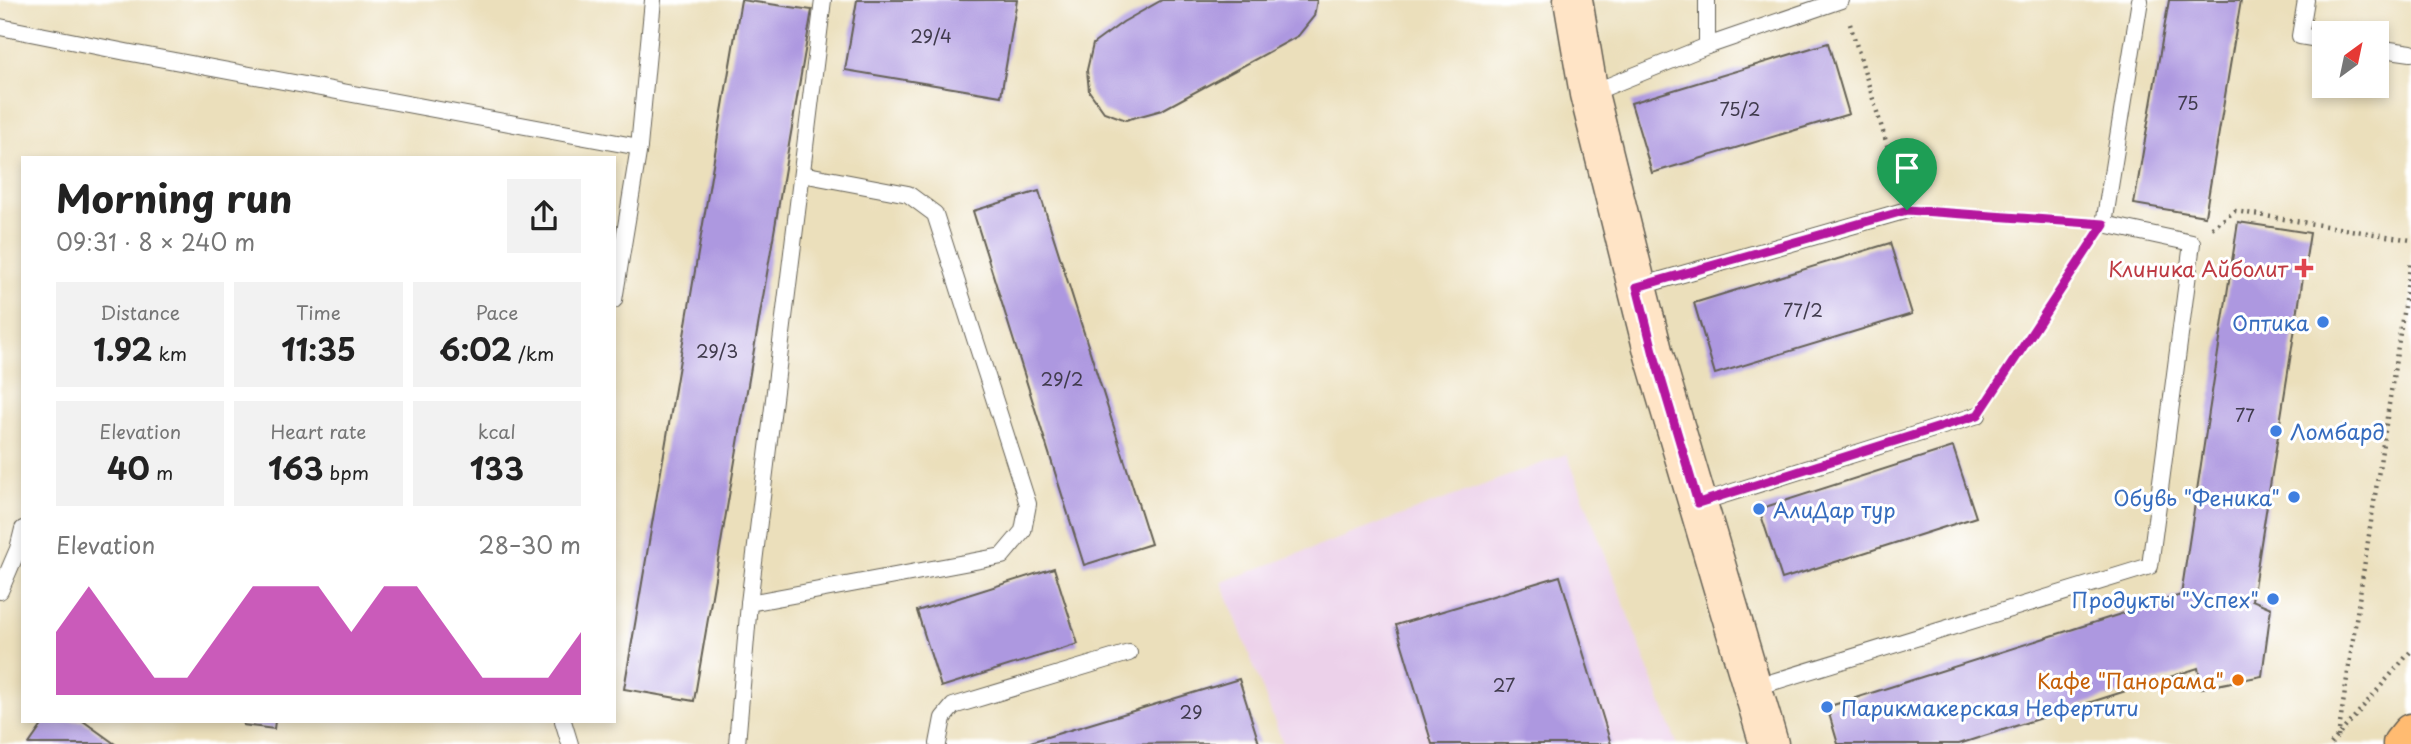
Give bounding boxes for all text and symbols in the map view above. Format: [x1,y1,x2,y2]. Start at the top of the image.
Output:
north arrow [2312,21,2389,98]
map controls [2312,21,2389,98]
house number: 29/4 [910,22,952,49]
house number: 75 [2178,89,2199,116]
house number: 75/2 [1720,95,1760,122]
pin [1877,138,1937,210]
icon: arrive [1888,149,1926,187]
text: Morning run [56,169,292,226]
button: share [507,179,581,253]
text: 09:31 · 8 × 240 m [56,224,255,259]
place label: Клиника Айболит [2108,252,2289,284]
marker: Клиника Айболит [2294,258,2314,278]
house number: 77/2 [1783,296,1823,323]
text: Distance [100,298,180,326]
text: Time [296,298,341,326]
text: Pace [475,298,518,326]
place label: Оптика [2232,306,2310,338]
marker: Оптика [2315,314,2331,330]
text: 1.92 [93,326,152,371]
text: 11:35 [281,326,356,371]
text: 6:02 [439,326,512,371]
house number: 29/3 [696,337,738,364]
text: km [152,339,187,367]
text: /km [512,339,554,367]
house number: 29/2 [1041,365,1083,392]
house number: 77 [2235,401,2255,428]
place label: Ломбард [2290,415,2385,447]
text: Elevation [99,417,181,445]
text: Heart rate [271,417,366,445]
text: kcal [478,417,516,445]
marker: Ломбард [2268,423,2284,439]
text: 40 [107,445,150,490]
text: 163 [268,445,323,490]
text: 133 [470,445,524,490]
text: m [150,458,173,486]
text: bpm [323,458,369,486]
place label: Обувь "Феника" [2113,481,2280,513]
marker: Обувь "Феника" [2286,489,2302,505]
place label: АлиДар тур [1773,493,1896,525]
marker: АлиДар тур [1751,501,1767,517]
text: Elevation [56,527,155,562]
text: 28–30 m [478,527,581,562]
place label: Продукты "Успех" [2072,583,2259,615]
marker: Продукты "Успех" [2265,591,2281,607]
place label: Кафе "Панорама" [2037,664,2224,696]
house number: 27 [1493,671,1515,698]
marker: Кафе "Панорама" [2230,672,2246,688]
place label: Парикмакерская Нефертити [1841,691,2139,723]
house number: 29 [1180,698,1202,725]
marker: Парикмакерская Нефертити [1819,699,1835,715]

